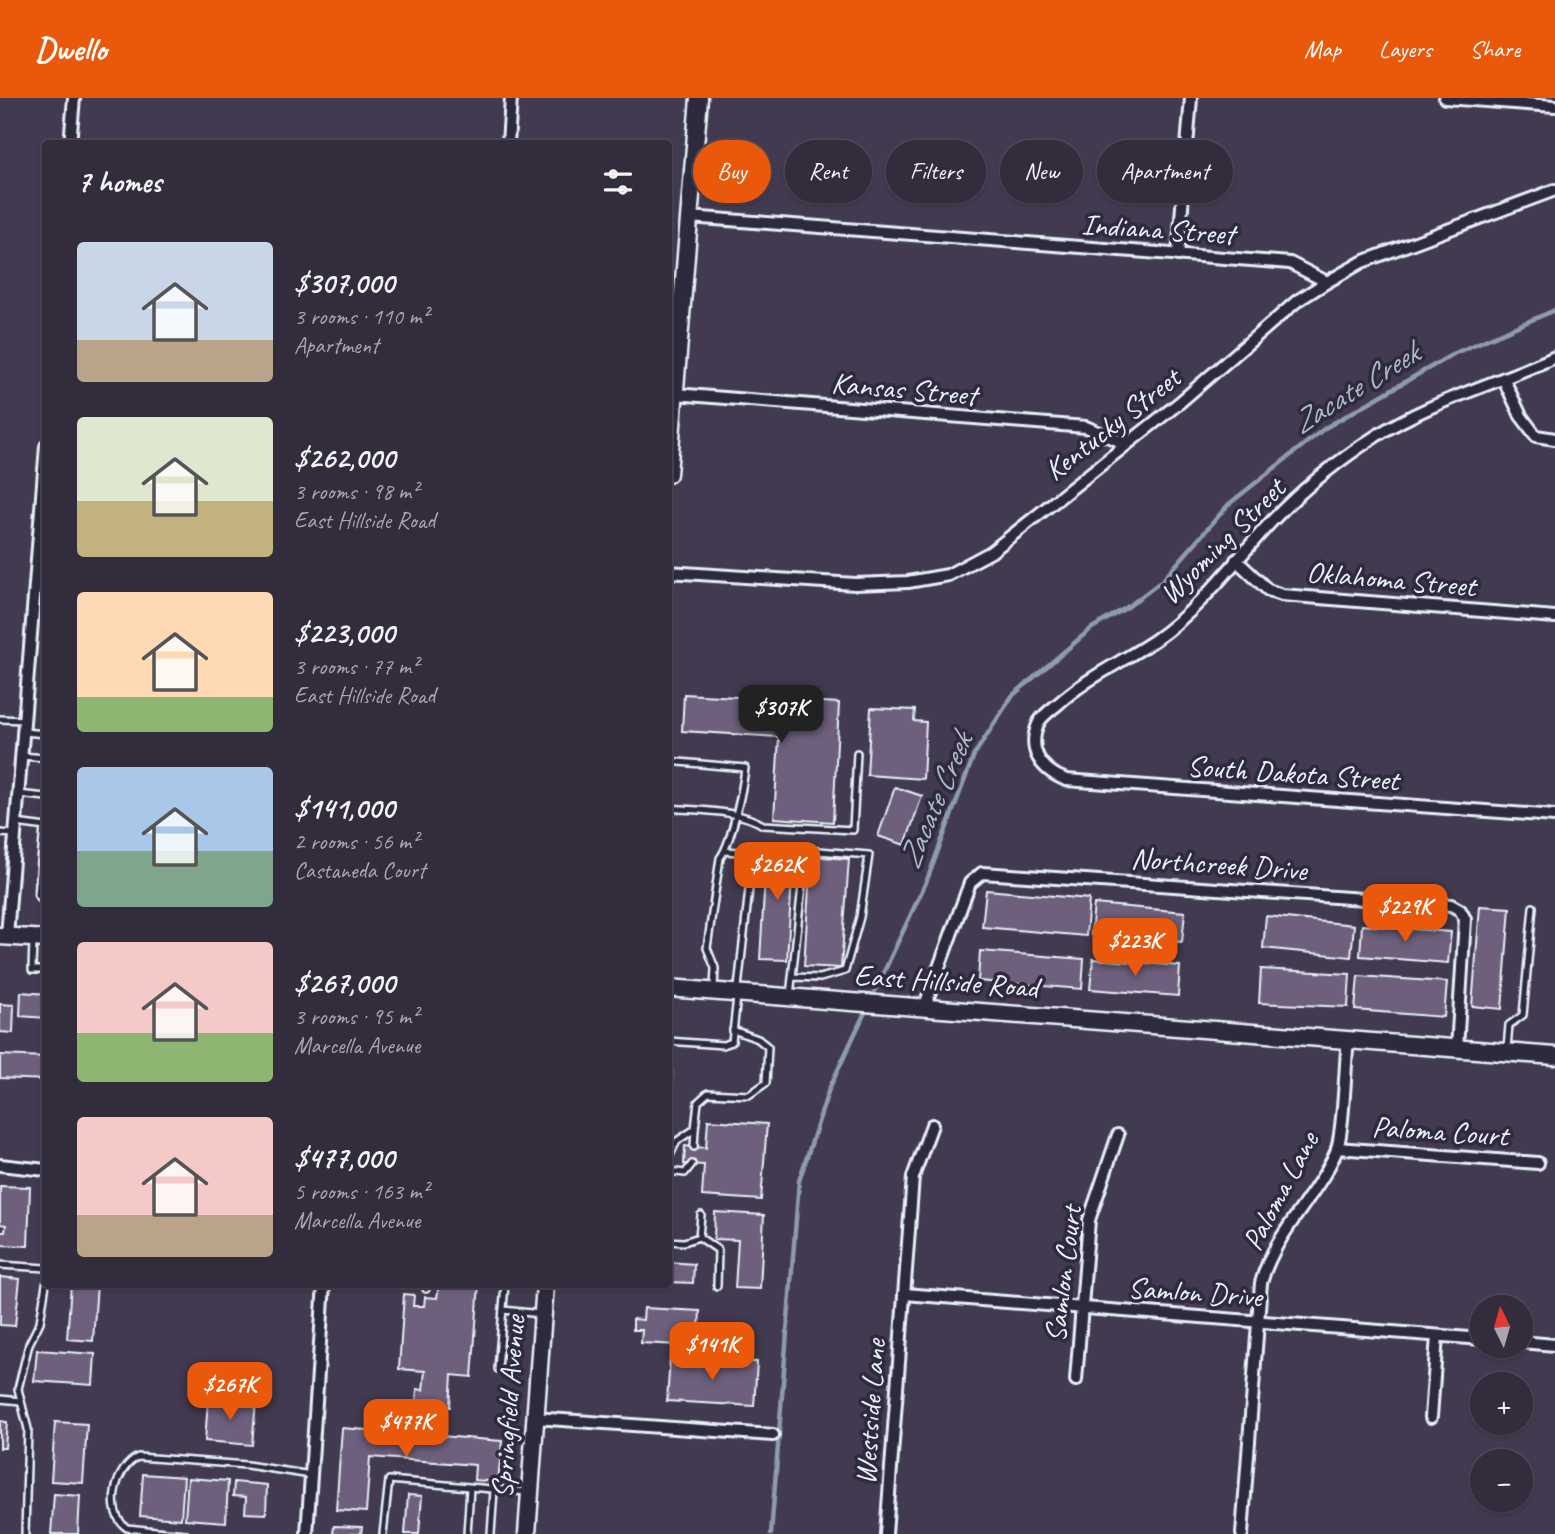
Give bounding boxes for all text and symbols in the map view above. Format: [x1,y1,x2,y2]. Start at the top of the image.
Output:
text: Dwello [35,28,107,70]
text: Map [1304,34,1341,64]
text: Layers [1379,34,1432,64]
text: Share [1470,34,1520,64]
chip: Buy [693,140,771,203]
chip: Rent [785,140,872,203]
chip: Filters [886,140,986,203]
chip: New [1000,140,1083,203]
chip: Apartment [1097,140,1233,203]
text: 7 homes [77,163,162,201]
icon: filters [599,163,637,201]
street label: Indiana Street [1080,205,1240,254]
text: $307,000 [294,264,394,302]
icon: home [133,270,217,354]
text: 3 rooms · 110 m² [294,302,429,331]
water label: Zacate Creek [1284,330,1431,443]
text: Apartment [294,331,379,360]
street label: Kentucky Street [1036,357,1190,489]
street label: Kansas Street [830,364,982,415]
text: $262,000 [294,439,395,477]
icon: home [133,445,217,529]
street label: Wyoming Street [1151,468,1295,612]
text: 3 rooms · 98 m² [294,477,418,506]
text: East Hillside Road [294,506,435,535]
street label: Oklahoma Street [1305,553,1480,606]
text: $223,000 [294,614,394,652]
icon: home [133,620,217,704]
text: 3 rooms · 77 m² [294,652,418,681]
text: East Hillside Road [294,681,435,710]
pin: $307K [732,686,830,745]
text: $307K [755,693,808,722]
water label: Zacate Creek [888,723,984,874]
street label: South Dakota Street [1186,747,1403,800]
text: $141,000 [294,789,394,827]
icon: home [133,795,217,879]
text: 2 rooms · 56 m² [294,827,418,856]
street label: Northcreek Drive [1130,839,1310,889]
pin: $262K [728,842,826,902]
text: $262K [750,850,804,879]
text: Castaneda Court [294,856,425,885]
pin: $229K [1356,884,1454,944]
text: $229K [1379,892,1431,921]
pin: $223K [1086,918,1184,978]
text: $223K [1108,926,1162,955]
street label: East Hillside Road [853,956,1043,1007]
text: $267,000 [294,964,395,1002]
icon: home [133,970,217,1054]
text: 3 rooms · 95 m² [294,1002,418,1031]
text: Marcella Avenue [294,1031,420,1060]
street label: Paloma Court [1371,1107,1512,1155]
street label: Paloma Lane [1233,1123,1328,1257]
text: $477,000 [294,1139,394,1177]
icon: home [133,1145,217,1229]
text: 5 rooms · 163 m² [294,1177,429,1206]
street label: Samlon Court [1036,1201,1091,1344]
text: Marcella Avenue [294,1206,420,1235]
street label: Samlon Drive [1127,1268,1266,1316]
north arrow [1470,1295,1533,1358]
map controls [1470,1295,1533,1512]
street label: Springfield Avenue [483,1312,533,1500]
pin: $141K [663,1322,761,1382]
text: $141K [685,1330,739,1359]
street label: Westside Lane [846,1336,894,1486]
pin: $267K [181,1362,279,1422]
text: $267K [203,1370,257,1399]
button: + [1470,1372,1533,1435]
pin: $477K [357,1400,455,1459]
text: $477K [380,1407,432,1436]
button: − [1470,1449,1533,1512]

